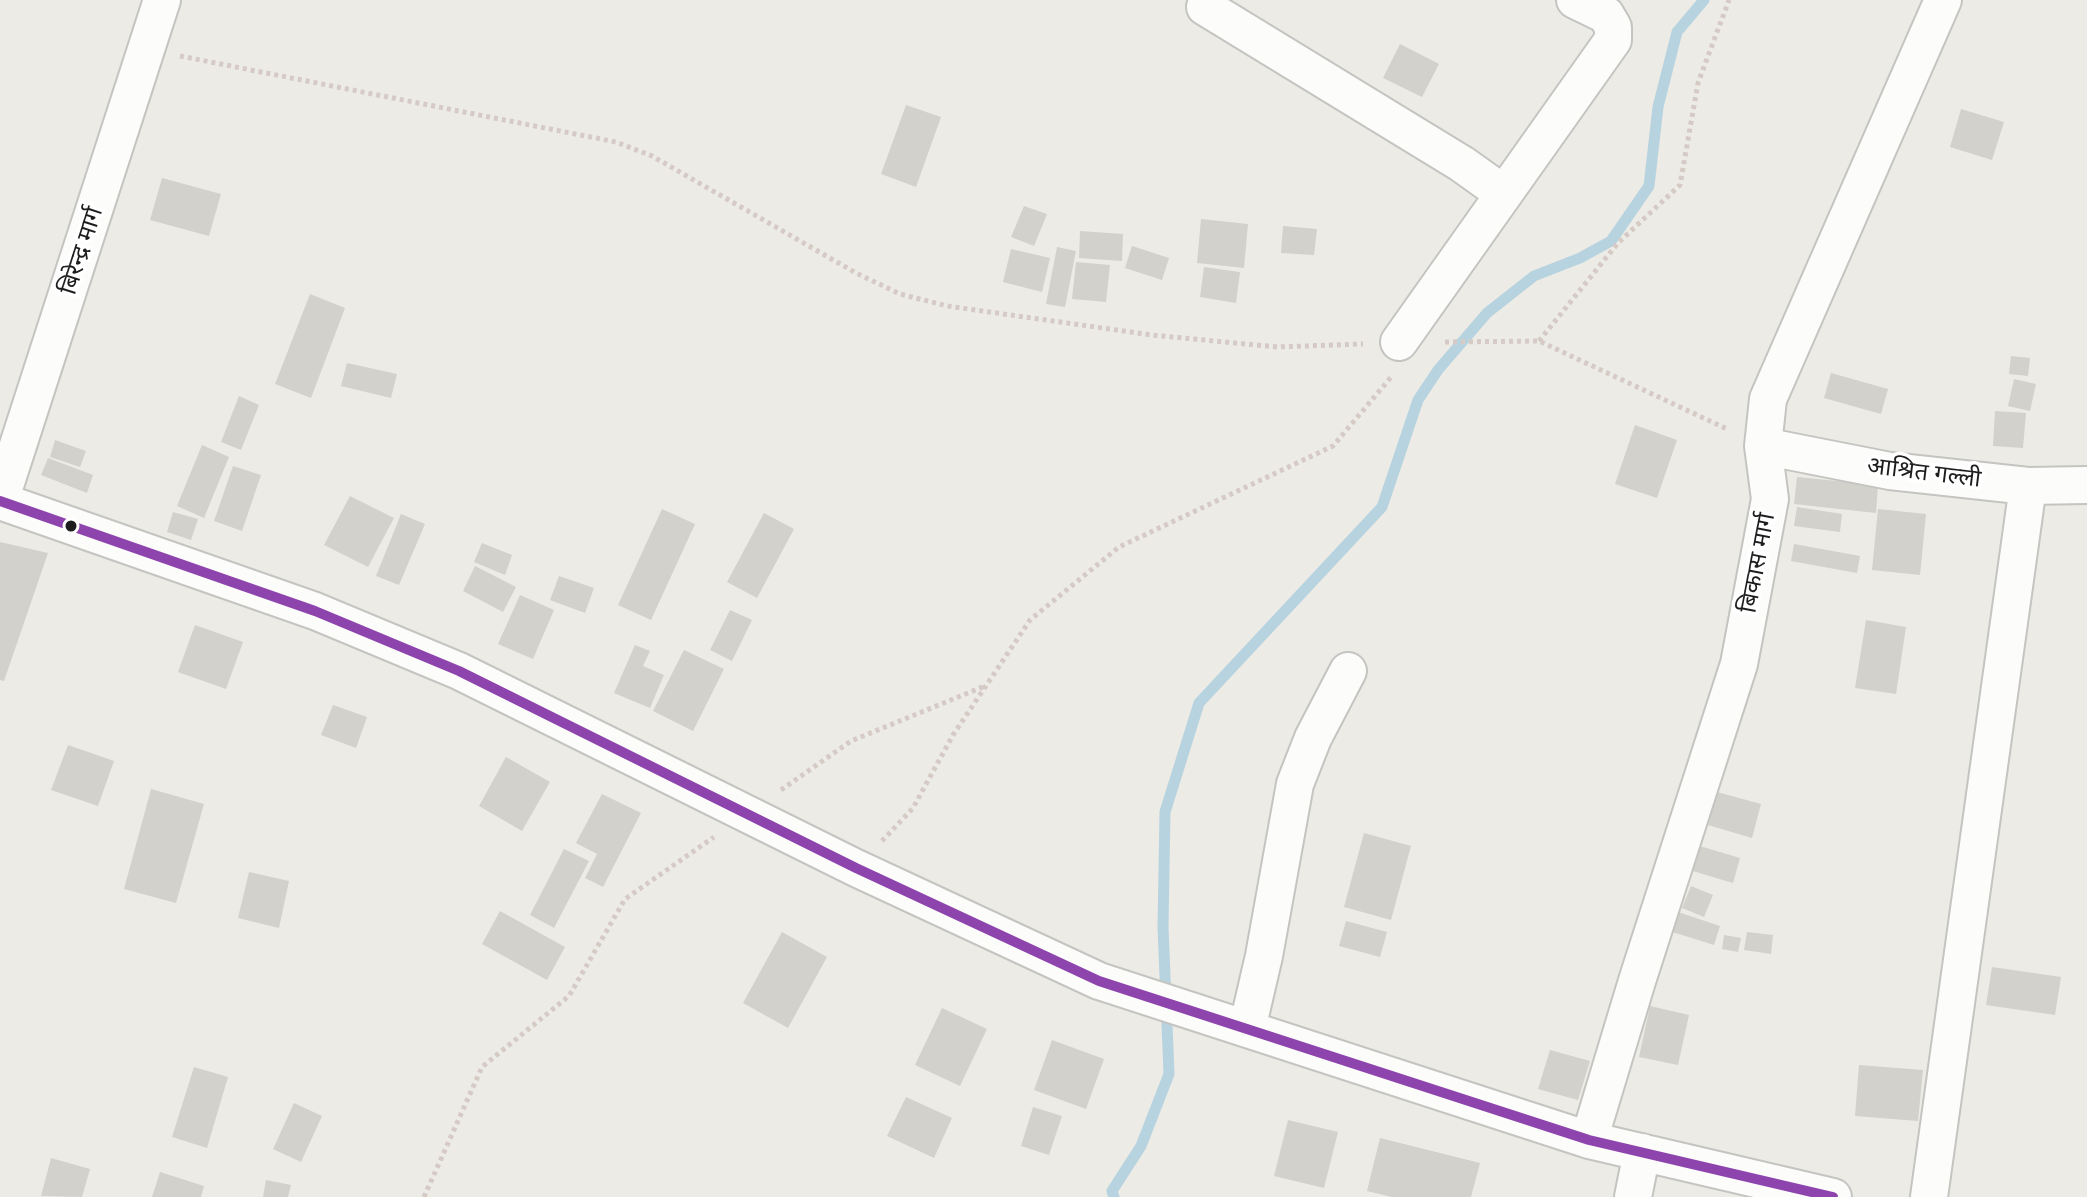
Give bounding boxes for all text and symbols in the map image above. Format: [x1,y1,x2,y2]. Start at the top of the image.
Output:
street label: बिरेन्द्र मार्ग [54,204,110,298]
street label: आश्रित गल्ली [1865,452,1983,494]
street label: बिकास मार्ग [1734,511,1782,615]
unlabelled marker [63,518,79,534]

